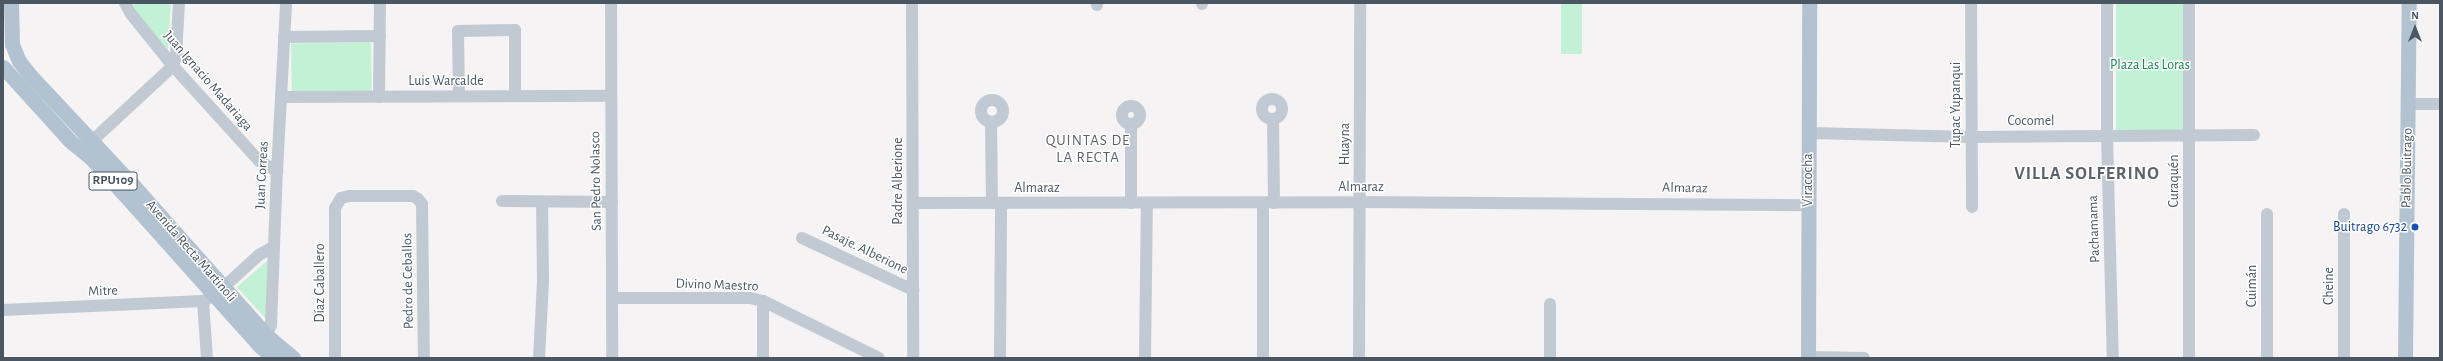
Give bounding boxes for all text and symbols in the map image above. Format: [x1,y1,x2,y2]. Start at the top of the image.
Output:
north arrow [2395,8,2435,48]
text: N [2411,10,2419,21]
street label: Juan Ignacio Madariaga [160,27,256,135]
park label: Plaza Las Loras [2110,57,2190,73]
street label: Tupac Yupanqui [1948,62,1964,148]
street label: Luis Warcalde [408,73,484,89]
street label: Cocomel [2007,113,2055,129]
street label: Huayna [1337,123,1353,165]
street label: Pablo Buitrago [2398,128,2416,208]
street label: San Pedro Nolasco [587,131,605,231]
district label: QUINTAS DE LA RECTA [1046,131,1130,166]
street label: Padre Alberione [890,137,906,225]
street label: Juan Correas [252,141,272,209]
street label: Viracocha [1800,153,1816,207]
street label: Curaquén [2166,155,2182,207]
district label: VILLA SOLFERINO [2014,163,2160,185]
road number: RPU109 [88,170,138,192]
street label: Almaraz [1338,179,1384,195]
street label: Almaraz [1662,179,1708,197]
street label: Almaraz [1014,180,1060,196]
street label: Pachamama [2084,195,2104,263]
street label: Avenida Recta Martinoli [142,197,240,305]
place label: Buitrago 6732 [2333,219,2407,235]
street label: Pasaje. Alberione [819,222,911,278]
marker: Buitrago 6732 [2410,222,2420,232]
street label: Pedro de Ceballos [399,233,417,329]
street label: Díaz Caballero [312,243,328,323]
street label: Cuimán [2244,265,2260,307]
street label: Cheine [2321,267,2337,305]
street label: Divino Maestro [675,275,759,295]
street label: Mitre [88,282,118,300]

